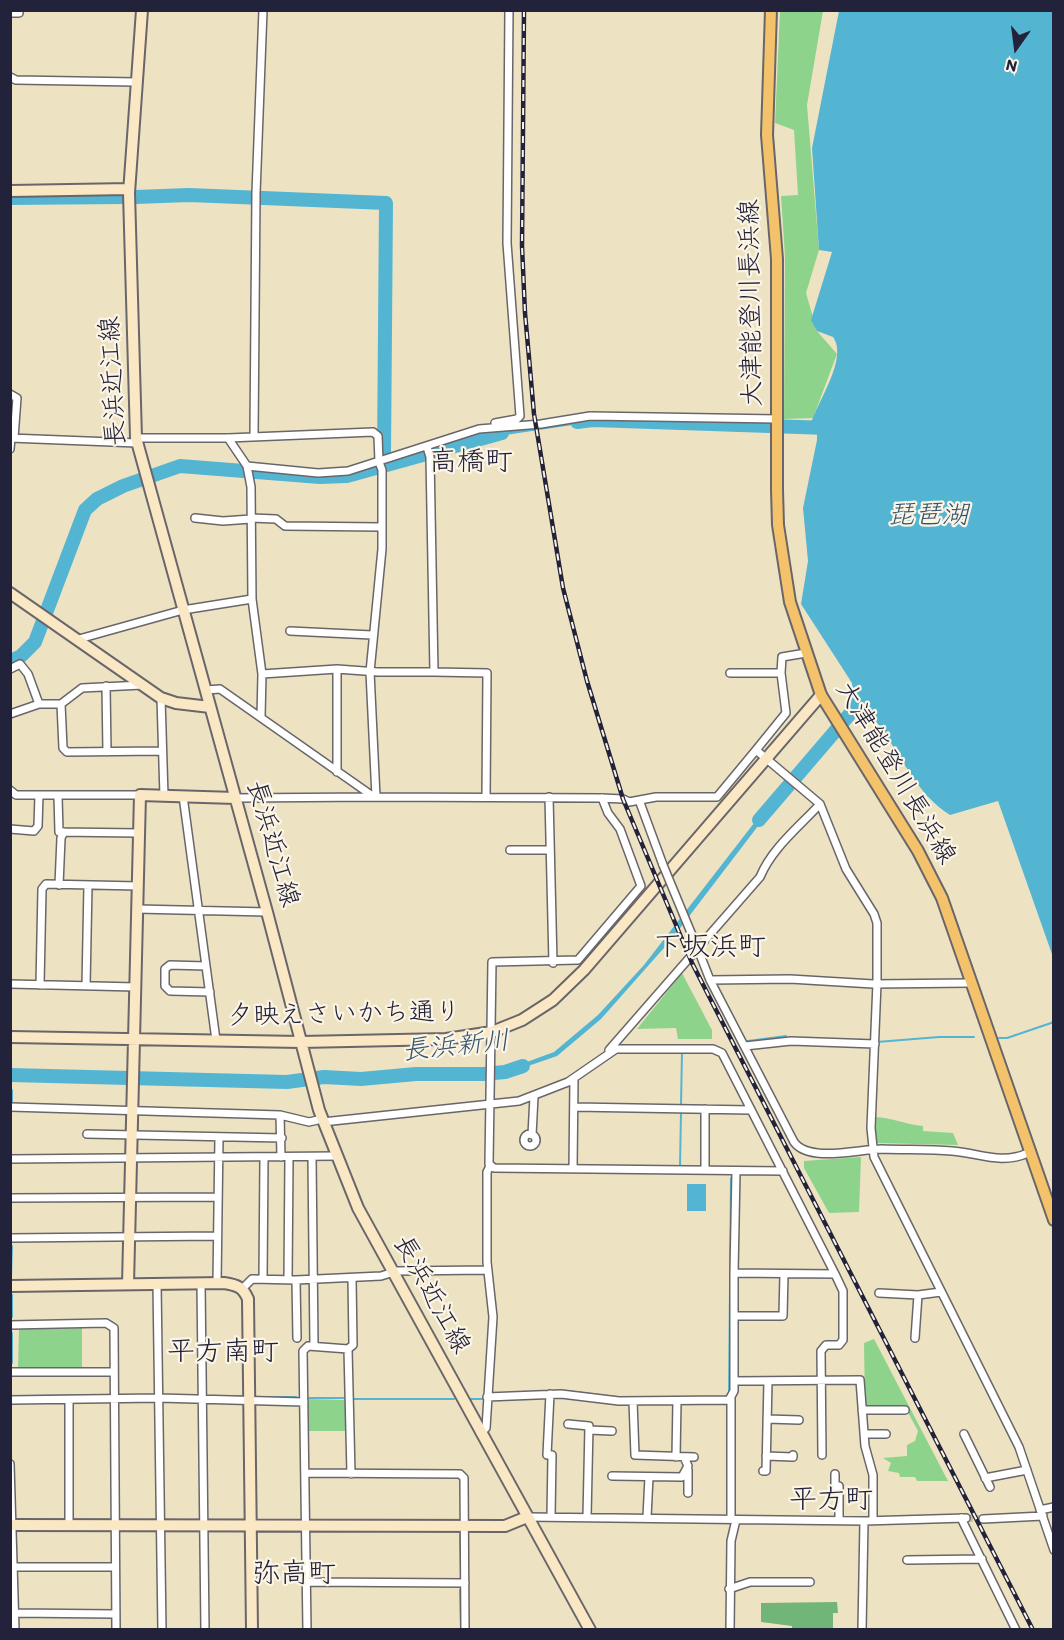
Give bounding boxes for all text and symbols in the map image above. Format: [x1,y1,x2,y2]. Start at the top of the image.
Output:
north arrow [986,18,1046,78]
text: N [1004,55,1019,76]
street label: 大津能登川長浜線 [735,199,769,407]
street label: 長浜近江線 [95,315,133,447]
district label: 高橋町 [429,446,513,480]
water label: 琵琶湖 [888,500,968,532]
street label: 大津能登川長浜線 [828,676,962,870]
street label: 長浜近江線 [239,777,305,911]
district label: 下坂浜町 [654,931,766,965]
street label: 夕映えさいかち通り [227,997,461,1033]
water label: 長浜新川 [401,1025,511,1069]
street label: 長浜近江線 [386,1231,476,1359]
district label: 平方南町 [167,1336,279,1370]
district label: 平方町 [789,1484,873,1518]
district label: 弥高町 [252,1558,336,1592]

